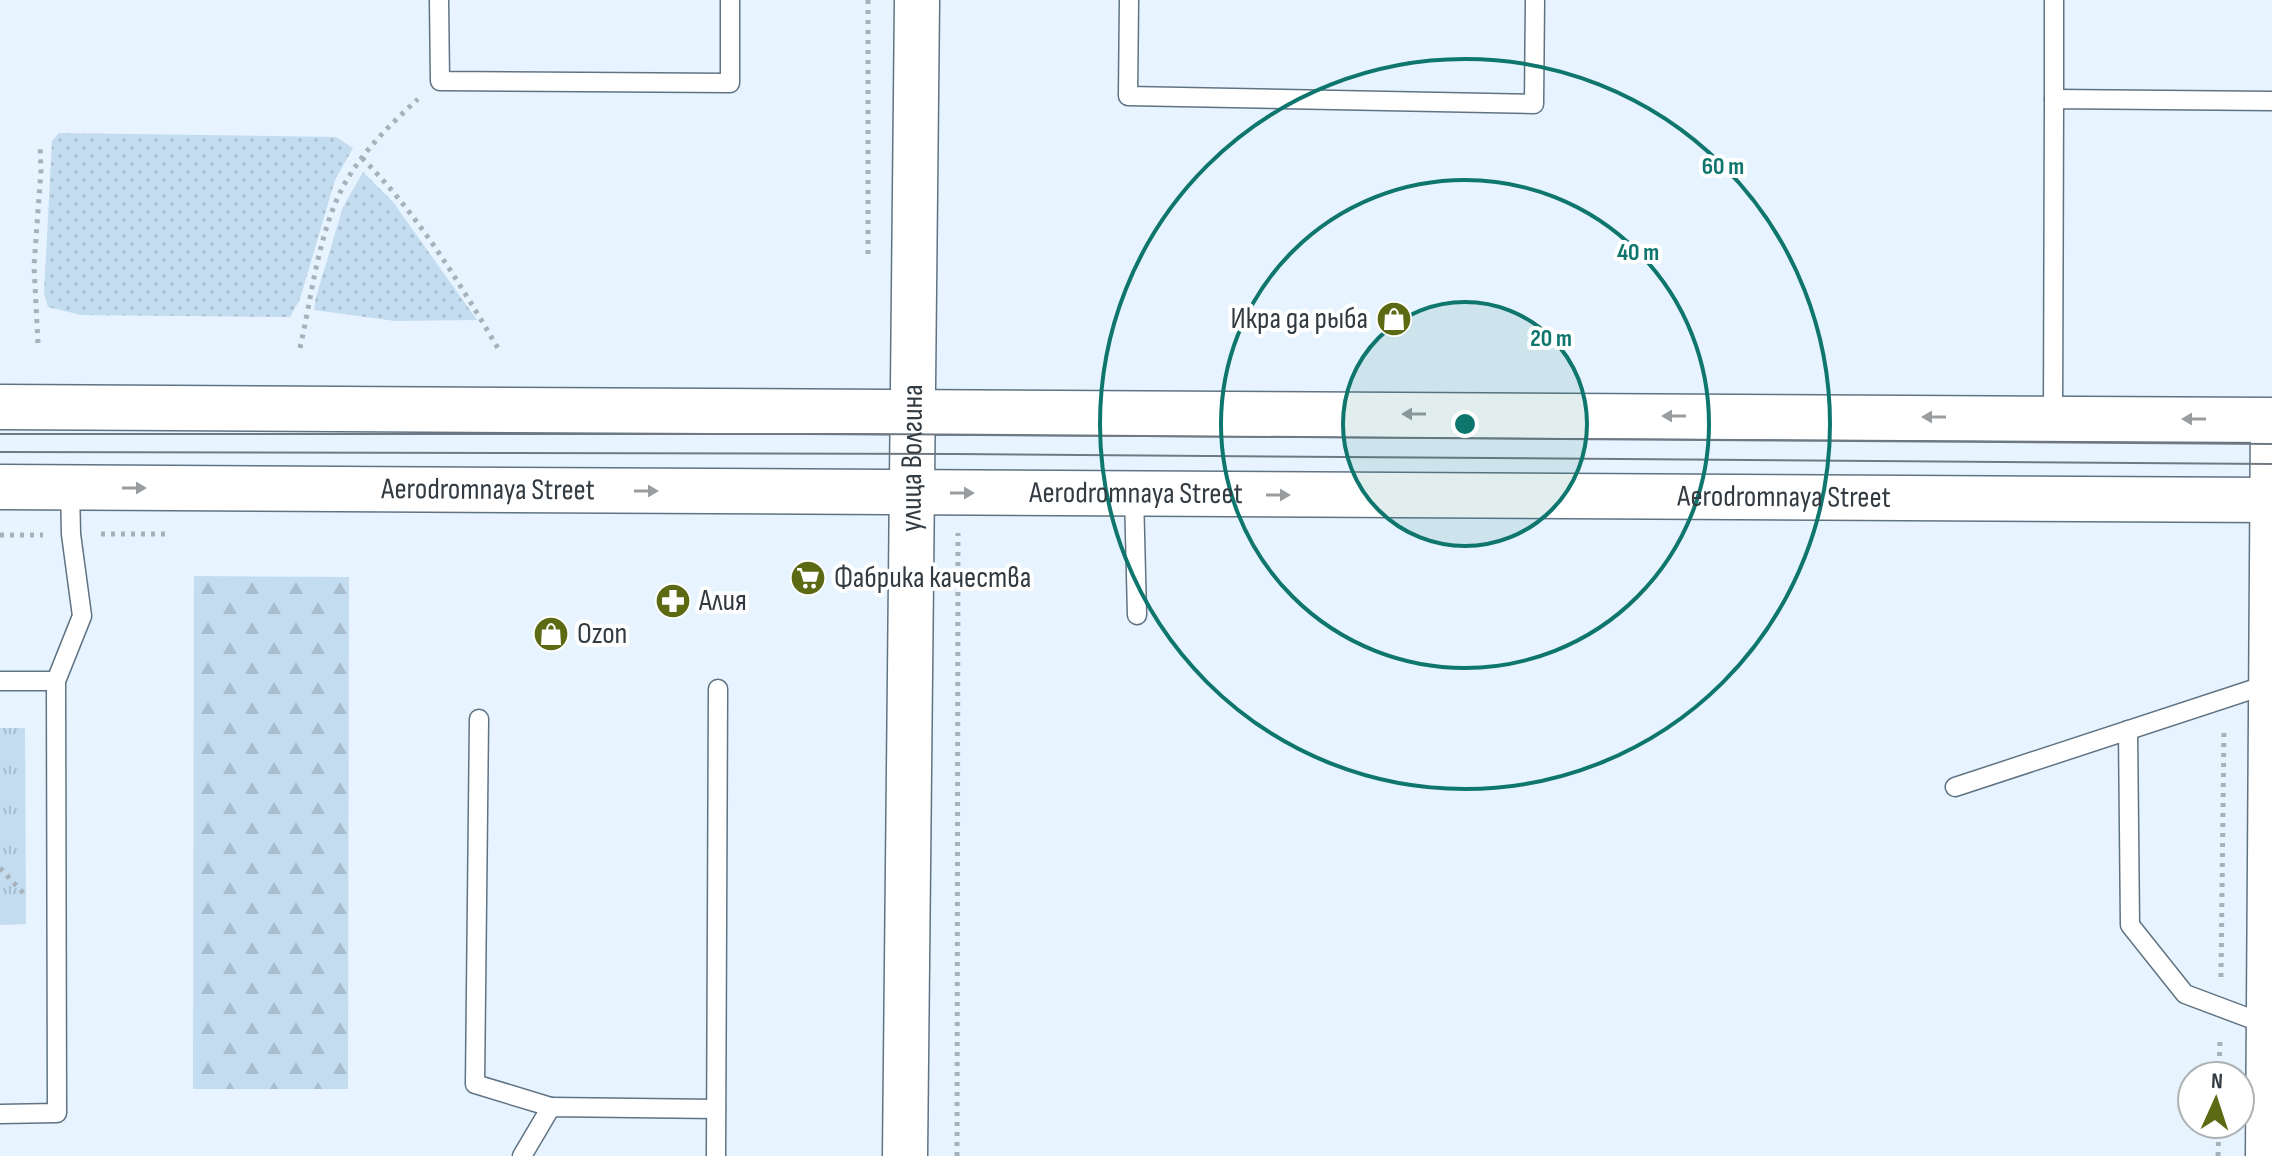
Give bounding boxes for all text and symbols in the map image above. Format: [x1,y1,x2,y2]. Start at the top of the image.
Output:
text: 60 m [1702,152,1744,181]
text: 40 m [1617,238,1659,267]
shop icon: Икра да рыба [1375,300,1413,338]
place label: Икра да рыба [1231,301,1368,337]
text: 20 m [1530,324,1572,353]
street label: улица Волгина [893,384,931,532]
one-way arrow [1401,408,1426,420]
centre of rings [1451,410,1479,438]
one-way arrow [1661,410,1686,422]
one-way arrow [1921,411,1946,423]
one-way arrow [2181,413,2206,425]
street label: Aerodromnaya Street [380,471,595,508]
street label: Aerodromnaya Street [1028,475,1243,512]
street label: Aerodromnaya Street [1676,479,1891,516]
one-way arrow [122,482,147,494]
one-way arrow [634,485,659,497]
one-way arrow [950,487,975,499]
one-way arrow [1266,489,1291,501]
supermarket icon: Фабрика качества [789,559,827,597]
place label: Фабрика качества [834,560,1031,596]
pharmacy icon: Алия [654,582,692,620]
place label: Алия [698,583,747,619]
shop icon: Ozon [532,615,570,653]
place label: Ozon [577,616,627,652]
north arrow [2176,1060,2256,1140]
text: N [2210,1068,2224,1095]

